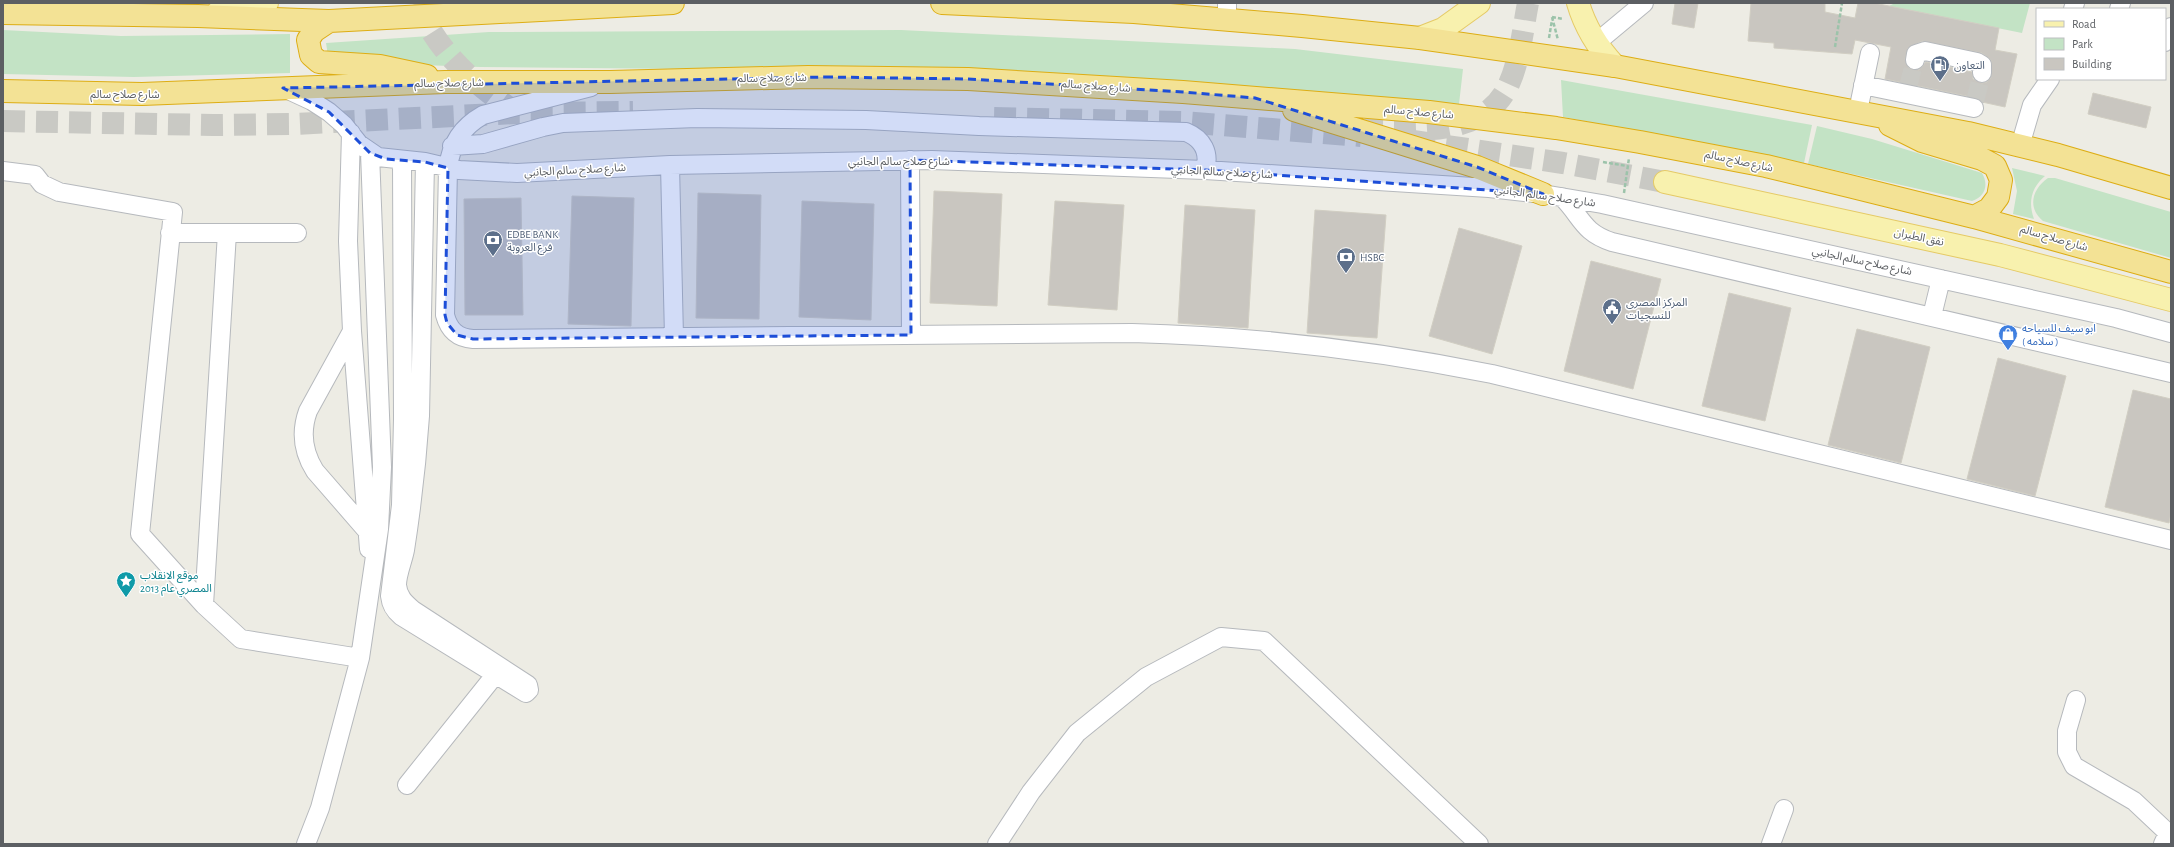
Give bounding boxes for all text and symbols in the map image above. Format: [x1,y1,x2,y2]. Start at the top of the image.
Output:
legend [2036,8,2166,80]
text: Road [2072,18,2096,30]
text: Park [2072,38,2093,50]
fuel station icon: التعاون [1929,54,1951,82]
text: Building [2072,58,2112,70]
place label: التعاون [1954,60,1985,72]
street label: شارع صلاح سالم [737,72,807,87]
street label: شارع صلاح سالم [414,77,484,92]
street label: شارع صلاح سالم [1061,78,1131,97]
street label: شارع صلاح سالم [90,89,160,103]
street label: شارع صلاح سالم [1384,103,1454,124]
street label: شارع صلاح سالم [1703,148,1774,177]
street label: شارع صلاح سالم الجانبي [848,156,950,170]
street label: شارع صلاح سالم الجانبي [524,162,627,182]
street label: شارع صلاح سالم الجانبي [1171,164,1273,184]
street label: شارع صلاح سالم الجانبي [1493,183,1597,212]
street label: شارع صلاح سالم [2018,223,2089,256]
street label: نفق الطيران [1893,226,1945,249]
bank icon: EDBE BANK فرع العروبة [482,229,504,257]
place label: EDBE BANK فرع العروبة [507,229,559,255]
street label: شارع صلاح سالم الجانبي [1810,245,1913,281]
bank icon: HSBC [1335,246,1357,274]
place label: HSBC [1360,252,1385,263]
public building icon: المركز المصرى للنسجيات [1601,297,1623,325]
place label: المركز المصرى للنسجيات [1626,297,1687,322]
shop icon: ابو سيف للسياحه ( سلامه ) [1997,323,2019,351]
place label: ابو سيف للسياحه ( سلامه ) [2022,323,2096,347]
place icon: موقع الانقلاب المصري عام 2013 [115,570,137,598]
place label: موقع الانقلاب المصري عام 2013 [140,570,212,597]

